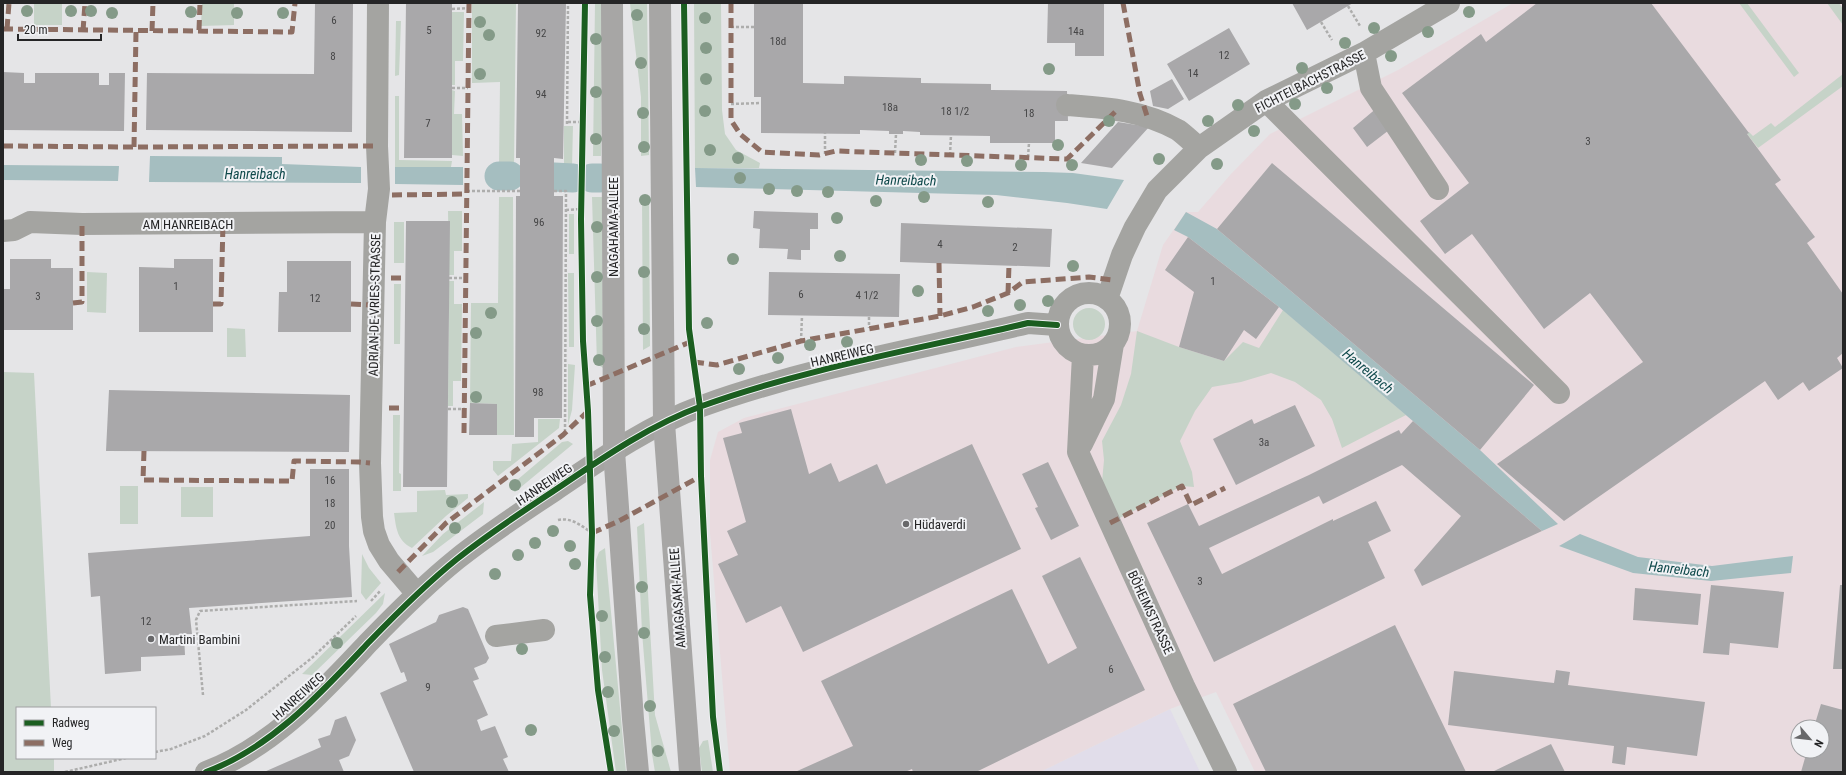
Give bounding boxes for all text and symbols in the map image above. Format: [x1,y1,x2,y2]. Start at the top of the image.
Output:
house number: 6 [331,14,337,27]
scale bar [18,16,101,42]
text: 20 m [24,23,48,37]
house number: 5 [426,24,432,37]
house number: 14a [1068,25,1084,38]
house number: 92 [536,27,546,40]
house number: 18d [770,35,786,48]
street label: FICHTELBACHSTRASSE [1252,47,1368,116]
house number: 12 [1219,49,1229,62]
house number: 8 [330,50,336,63]
house number: 14 [1188,67,1199,80]
house number: 94 [536,88,547,101]
house number: 18a [882,101,898,114]
house number: 18 1/2 [941,105,969,118]
house number: 18 [1024,107,1034,120]
house number: 7 [425,117,431,130]
house number: 3 [1585,135,1591,148]
water label: Hanreibach [224,166,286,182]
water label: Hanreibach [875,171,937,189]
street label: NAGAHAMA-ALLEE [606,177,621,277]
house number: 96 [534,216,544,229]
street label: AM HANREIBACH [143,217,233,232]
street label: ADRIAN-DE-VRIES-STRASSE [366,233,383,377]
house number: 4 [937,238,943,251]
house number: 2 [1012,241,1018,254]
house number: 1 [1210,275,1216,288]
house number: 1 [173,280,179,293]
house number: 6 [798,288,804,301]
house number: 4 1/2 [856,289,878,302]
house number: 3 [35,290,41,303]
house number: 12 [310,292,320,305]
street label: HANREIWEG [809,341,875,370]
water label: Hanreibach [1339,345,1397,397]
house number: 98 [533,386,543,399]
house number: 3a [1259,436,1269,449]
street label: HANREIWEG [513,460,575,509]
house number: 16 [325,474,335,487]
house number: 18 [325,497,335,510]
place label: Hüdaverdi [914,517,966,532]
house number: 20 [325,519,335,532]
marker: Hüdaverdi [901,519,911,529]
street label: AMAGASAKI-ALLEE [667,547,688,649]
water label: Hanreibach [1648,558,1710,580]
street label: BÖHEIMSTRASSE [1125,568,1176,656]
house number: 3 [1197,575,1203,588]
house number: 12 [141,615,151,628]
place label: Martini Bambini [159,632,240,647]
marker: Martini Bambini [146,634,156,644]
house number: 6 [1108,663,1114,676]
street label: HANREIWEG [269,669,327,723]
house number: 9 [425,681,431,694]
legend [16,707,156,759]
text: Radweg [52,716,89,730]
north arrow [1790,719,1830,759]
text: Weg [52,736,73,750]
text: N [1811,737,1826,750]

